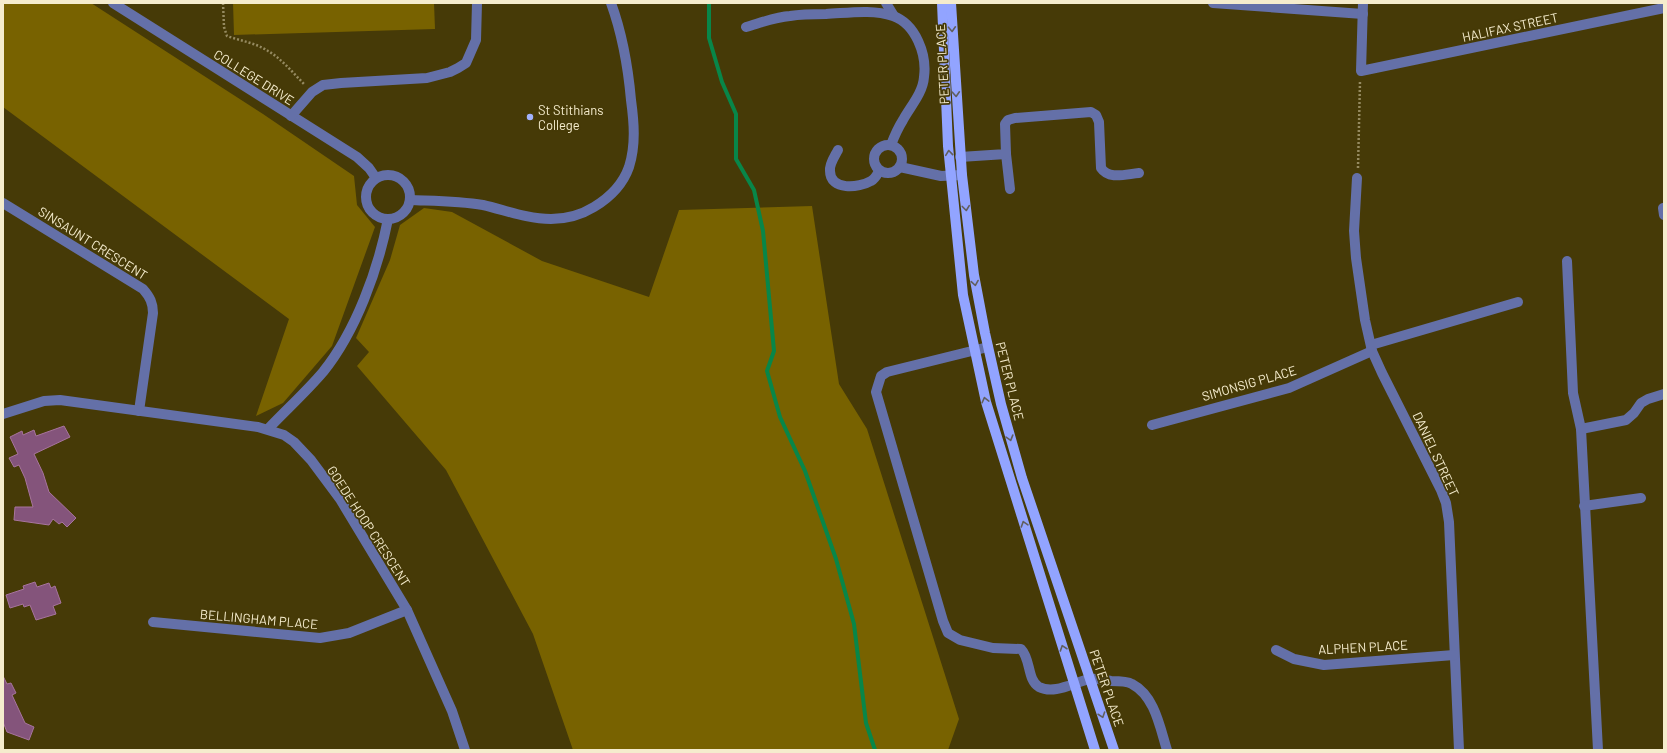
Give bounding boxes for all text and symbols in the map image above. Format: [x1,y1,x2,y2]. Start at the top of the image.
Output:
street label: HALIFAX STREET [1460,9,1560,45]
street label: PETER PLACE [932,23,952,105]
one-way arrow [948,26,957,32]
street label: COLLEGE DRIVE [211,46,297,108]
one-way arrow [952,91,961,97]
place label: St Stithians College [538,102,604,133]
marker: St Stithians College [525,112,535,122]
one-way arrow [944,150,953,156]
street label: SINSAUNT CRESCENT [35,203,151,283]
one-way arrow [961,205,970,211]
one-way arrow [971,280,979,286]
street label: PETER PLACE [993,340,1028,422]
street label: SIMONSIG PLACE [1200,362,1298,404]
one-way arrow [982,396,990,403]
street label: DANIEL STREET [1409,409,1463,499]
one-way arrow [1005,434,1014,441]
street label: GOEDE HOOP CRESCENT [324,463,414,589]
one-way arrow [1020,520,1029,527]
street label: BELLINGHAM PLACE [199,606,319,632]
street label: ALPHEN PLACE [1318,637,1408,657]
one-way arrow [1059,644,1068,651]
street label: PETER PLACE [1086,647,1128,729]
one-way arrow [1097,711,1106,718]

